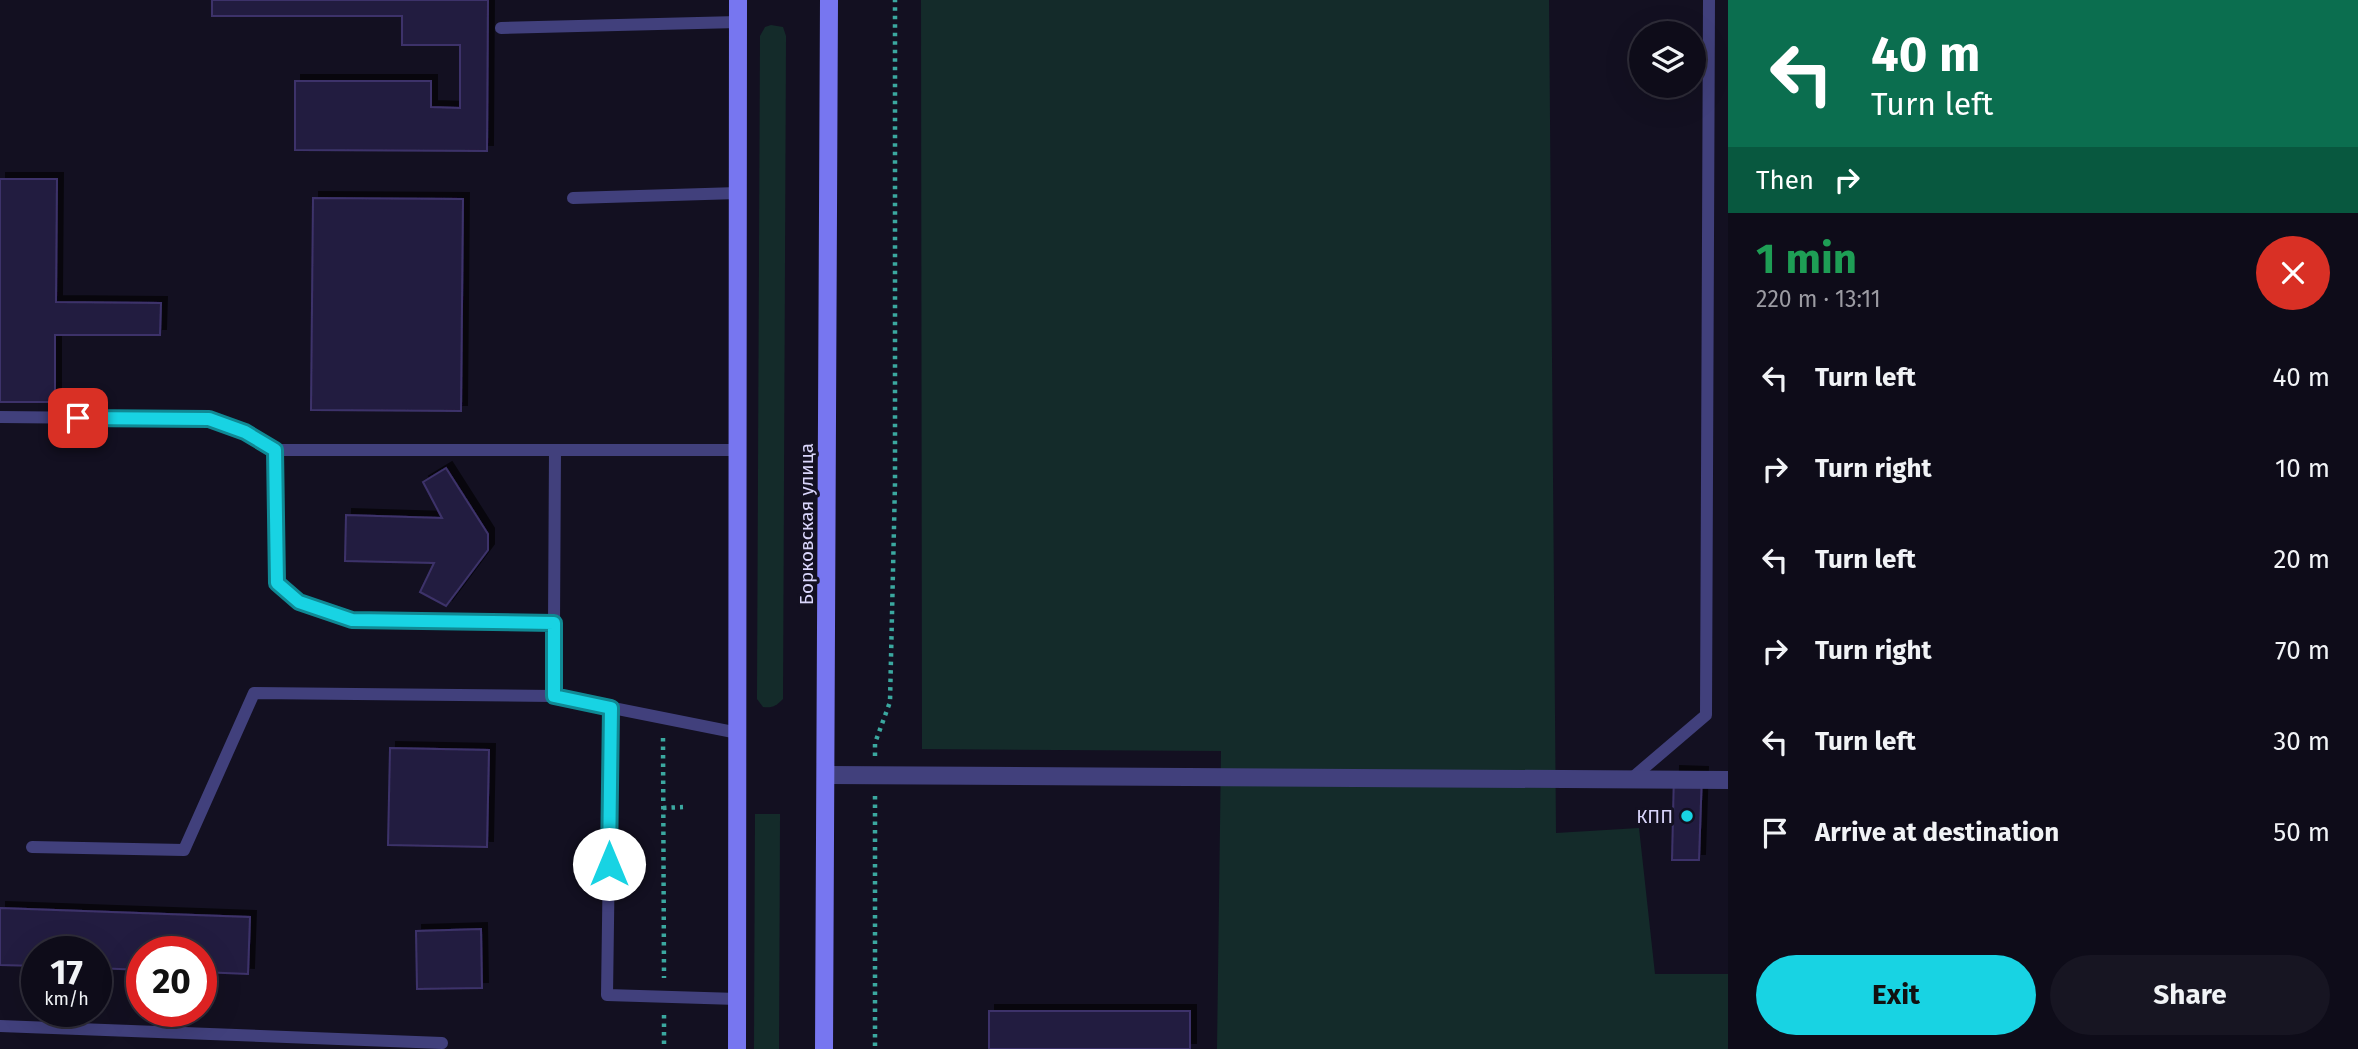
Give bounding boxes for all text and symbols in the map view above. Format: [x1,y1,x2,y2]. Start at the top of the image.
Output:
map controls [1629,21,1706,98]
button: layers [1629,21,1706,98]
text: 40 m [1871,25,1980,84]
icon: left [1756,28,1847,119]
text: Turn left [1871,85,1993,123]
icon: right [1828,161,1866,199]
text: Then [1756,165,1814,196]
text: 1 min [1756,234,1857,284]
button: close [2256,236,2330,310]
text: 220 m · 13:11 [1756,285,1881,313]
icon: left [1756,359,1794,397]
text: Turn left [1815,362,1916,393]
text: 40 m [2272,362,2330,393]
pin [48,388,108,448]
icon: arrive [59,399,97,437]
street label: Борковская улица [795,443,818,605]
icon: right [1756,450,1794,488]
text: Turn right [1815,453,1932,484]
text: 10 m [2275,453,2330,484]
icon: left [1756,541,1794,579]
text: Turn left [1815,544,1916,575]
text: 20 m [2273,544,2330,575]
icon: right [1756,632,1794,670]
text: Turn right [1815,635,1932,666]
text: 70 m [2275,635,2330,666]
icon: left [1756,723,1794,761]
text: Turn left [1815,726,1916,757]
text: 30 m [2273,726,2330,757]
place label: КПП [1636,805,1673,828]
marker: КПП [1679,808,1695,824]
icon: arrive [1756,814,1794,852]
text: Arrive at destination [1815,817,2059,848]
text: 50 m [2273,817,2330,848]
position arrow [572,827,646,901]
speed limit sign: 20 [126,936,217,1027]
text: 17 [50,951,83,993]
button: Exit [1756,955,2036,1035]
button: Share [2050,955,2330,1035]
text: km/h [44,988,89,1010]

